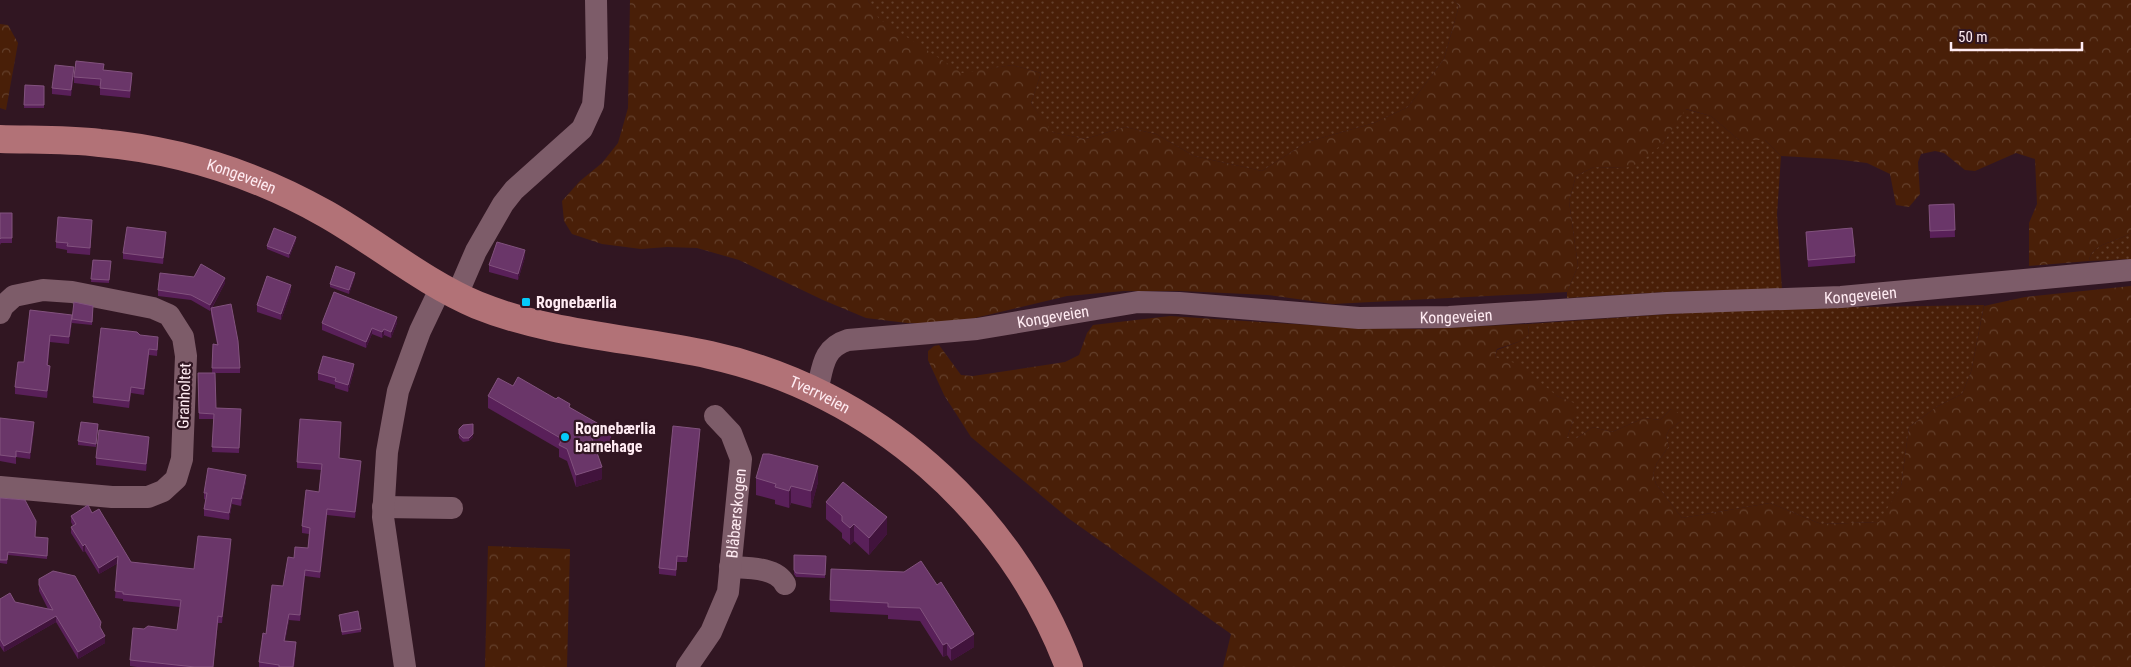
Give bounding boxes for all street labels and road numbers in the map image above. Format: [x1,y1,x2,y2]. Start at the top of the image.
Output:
street label: Kongeveien [205,154,279,197]
street label: Kongeveien [1824,282,1897,307]
street label: Kongeveien [1015,301,1090,332]
street label: Kongeveien [1420,305,1493,327]
street label: Granholtet [173,363,195,429]
street label: Tverrveien [787,371,854,417]
street label: Blåbærskogen [722,467,750,559]

